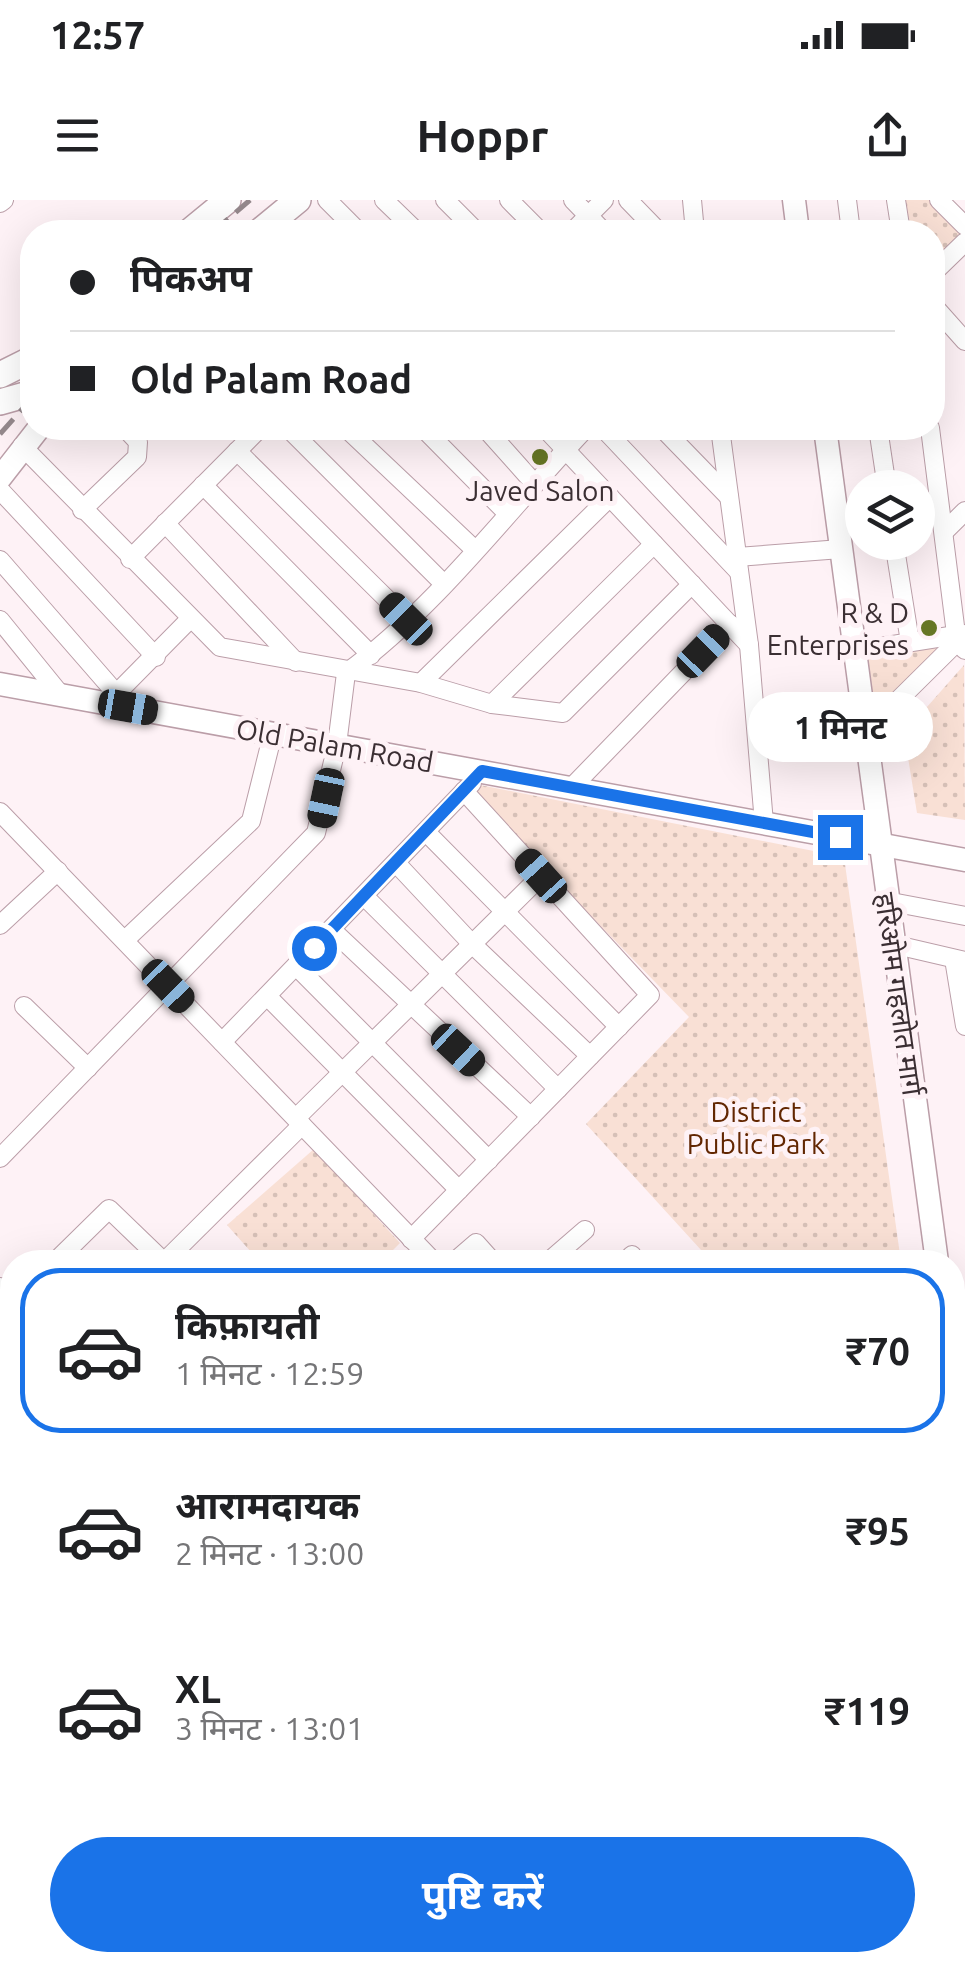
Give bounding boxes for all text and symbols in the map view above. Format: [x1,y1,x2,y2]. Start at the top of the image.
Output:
text: 12:57 [50,14,145,56]
icon: menu [50,108,105,163]
icon: share [860,108,915,163]
text: Hoppr [416,110,549,161]
text: पिकअप [130,257,252,299]
text: Old Palam Road [130,358,412,400]
marker: Javed Salon [529,446,551,468]
map controls [845,470,935,560]
button: layers [845,470,935,560]
place label: Javed Salon [466,475,614,506]
car [374,587,438,651]
place label: R & D Enterprises [767,597,909,660]
marker: R & D Enterprises [918,617,940,639]
car [671,619,735,683]
car [96,687,160,727]
callout: 1 मिनट [748,692,932,762]
text: 1 मिनट [794,709,887,745]
street label: Old Palam Road [234,712,436,778]
car [305,766,347,830]
route end [818,815,863,860]
car [510,844,572,908]
street label: हरिओम गहलोत मार्ग [869,891,929,1099]
route start [292,926,337,971]
car [136,954,200,1018]
car [426,1019,490,1081]
park label: District Public Park [687,1096,825,1159]
text: किफ़ायती [175,1304,319,1346]
icon: car [55,1306,145,1396]
text: ₹70 [846,1330,910,1372]
text: 1 मिनट · 12:59 [175,1355,364,1391]
text: आरामदायक [175,1484,359,1526]
icon: car [55,1486,145,1576]
text: ₹95 [846,1510,910,1552]
text: 2 मिनट · 13:00 [175,1535,364,1571]
icon: car [55,1666,145,1756]
text: XL [175,1668,221,1710]
text: ₹119 [824,1690,910,1732]
text: 3 मिनट · 13:01 [175,1710,364,1746]
button: पुष्टि करें [50,1837,915,1952]

